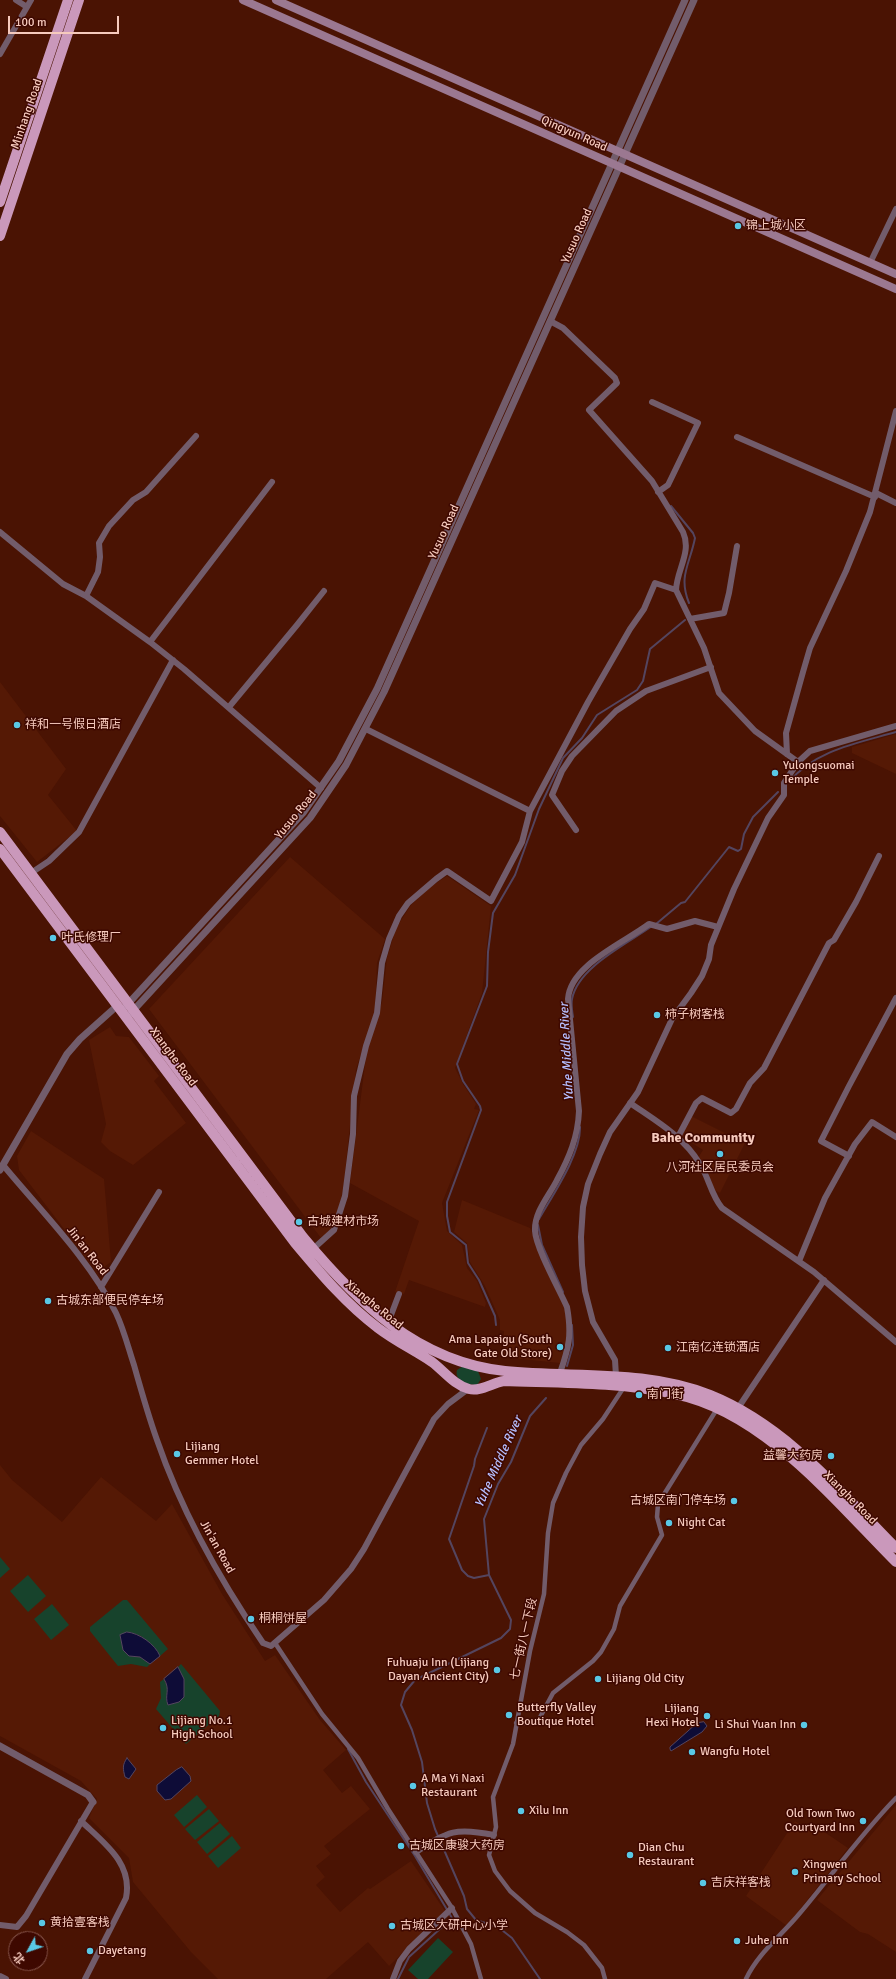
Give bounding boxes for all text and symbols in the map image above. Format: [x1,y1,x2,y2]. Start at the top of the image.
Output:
scale bar [10,8,121,34]
text: 100 m [15,15,47,30]
street label: Minhang Road [8,77,46,151]
street label: Qingyun Road [539,113,609,155]
street label: Yusuo Road [559,206,595,266]
place label: 锦上城小区 [746,219,806,233]
marker: 锦上城小区 [733,221,743,231]
street label: Yusuo Road [426,502,462,562]
place label: 祥和一号假日酒店 [25,718,121,732]
marker: 祥和一号假日酒店 [12,720,22,730]
place label: Yulongsuomai Temple [783,759,855,787]
marker: Yulongsuomai Temple [770,768,780,778]
street label: Yusuo Road [272,788,320,842]
place label: 叶氏修理厂 [61,931,121,945]
marker: 叶氏修理厂 [48,933,58,943]
water label: Yuhe Middle River [557,1002,577,1102]
place label: 柿子树客栈 [665,1008,725,1022]
marker: 柿子树客栈 [652,1010,662,1020]
street label: Xianghe Road [146,1025,200,1089]
district label: Bahe Community [651,1130,755,1146]
marker: 八河社区居民委员会 [715,1149,725,1159]
place label: 八河社区居民委员会 [666,1161,774,1175]
place label: 古城建材市场 [307,1215,379,1229]
marker: 古城建材市场 [294,1217,304,1227]
street label: Jin'an Road [63,1223,111,1279]
street label: Xianghe Road [342,1277,406,1333]
place label: 古城东部便民停车场 [56,1294,164,1308]
marker: 古城东部便民停车场 [43,1296,53,1306]
place label: Ama Lapaigu (South Gate Old Store) [449,1333,552,1361]
place label: 江南亿连锁酒店 [676,1341,760,1355]
marker: Ama Lapaigu (South Gate Old Store) [555,1342,565,1352]
marker: 江南亿连锁酒店 [663,1343,673,1353]
place label: 南门街 [647,1388,683,1402]
marker: 南门街 [634,1390,644,1400]
water label: Yuhe Middle River [472,1414,526,1510]
place label: Lijiang Gemmer Hotel [185,1440,259,1468]
marker: Lijiang Gemmer Hotel [172,1449,182,1459]
place label: 益馨大药房 [763,1449,823,1463]
marker: 益馨大药房 [826,1451,836,1461]
street label: Xianghe Road [820,1468,880,1528]
place label: 古城区南门停车场 [630,1494,726,1508]
marker: 古城区南门停车场 [729,1496,739,1506]
place label: Night Cat [677,1516,725,1530]
street label: Jin'an Road [196,1518,238,1576]
marker: Night Cat [664,1518,674,1528]
street label: 七一街八一下段 [508,1596,540,1682]
place label: 桐桐饼屋 [259,1612,307,1626]
marker: 桐桐饼屋 [246,1614,256,1624]
place label: Fuhuaju Inn (Lijiang Dayan Ancient City) [387,1656,489,1684]
marker: Fuhuaju Inn (Lijiang Dayan Ancient City) [492,1665,502,1675]
place label: Lijiang Old City [606,1672,684,1686]
marker: Lijiang Old City [593,1674,603,1684]
place label: Butterfly Valley Boutique Hotel [517,1701,596,1729]
place label: Lijiang Hexi Hotel [646,1702,699,1730]
marker: Butterfly Valley Boutique Hotel [504,1710,514,1720]
marker: Lijiang Hexi Hotel [702,1711,712,1721]
place label: Lijiang No.1 High School [171,1714,233,1742]
place label: Li Shui Yuan Inn [714,1718,796,1732]
marker: Li Shui Yuan Inn [799,1720,809,1730]
marker: Lijiang No.1 High School [158,1723,168,1733]
place label: Wangfu Hotel [700,1745,770,1759]
marker: Wangfu Hotel [687,1747,697,1757]
place label: A Ma Yi Naxi Restaurant [421,1772,484,1800]
marker: A Ma Yi Naxi Restaurant [408,1781,418,1791]
place label: Xilu Inn [529,1804,569,1818]
marker: Xilu Inn [516,1806,526,1816]
place label: Old Town Two Courtyard Inn [785,1807,855,1835]
marker: Old Town Two Courtyard Inn [858,1816,868,1826]
place label: 古城区康骏大药房 [409,1839,505,1853]
marker: 古城区康骏大药房 [396,1841,406,1851]
place label: Dian Chu Restaurant [638,1841,694,1869]
marker: Dian Chu Restaurant [625,1850,635,1860]
place label: Xingwen Primary School [803,1858,881,1886]
marker: Xingwen Primary School [790,1867,800,1877]
place label: 吉庆祥客栈 [711,1876,771,1890]
marker: 吉庆祥客栈 [698,1878,708,1888]
place label: 黄拾壹客栈 [50,1916,110,1930]
marker: 黄拾壹客栈 [37,1918,47,1928]
place label: 古城区大研中心小学 [400,1919,508,1933]
marker: 古城区大研中心小学 [387,1921,397,1931]
north arrow [8,1931,48,1971]
place label: Juhe Inn [745,1934,789,1948]
marker: Juhe Inn [732,1936,742,1946]
place label: Dayetang [98,1944,146,1958]
marker: Dayetang [85,1946,95,1956]
text: 北 [11,1950,28,1967]

